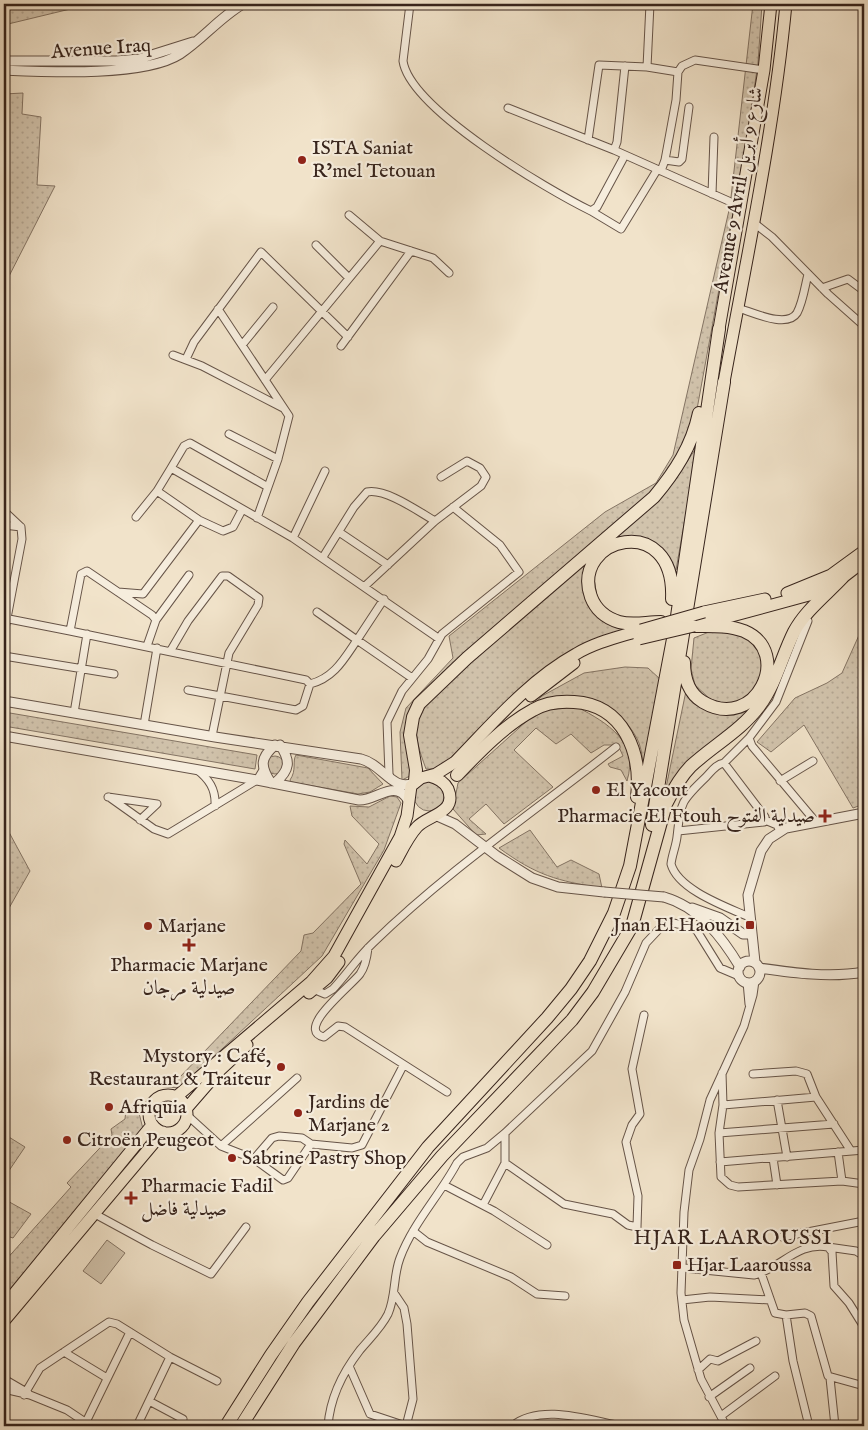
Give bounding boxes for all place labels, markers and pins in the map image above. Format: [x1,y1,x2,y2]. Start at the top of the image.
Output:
place label: ISTA Saniat R’mel Tetouan [312,136,436,184]
marker: ISTA Saniat R’mel Tetouan [296,154,308,166]
place label: El Yacout [606,778,688,803]
marker: El Yacout [590,784,602,796]
place label: Pharmacie El Ftouh صيدلية الفتوح [557,804,815,833]
marker: Pharmacie El Ftouh صيدلية الفتوح [819,810,831,822]
place label: Jnan El Haouzi [611,913,740,938]
place label: Marjane [158,914,226,939]
marker: Jnan El Haouzi [744,919,756,931]
marker: Marjane [142,920,154,932]
marker: Pharmacie Marjane صيدلية مرجان [183,939,195,951]
place label: Pharmacie Marjane صيدلية مرجان [110,953,268,1001]
place label: Mystory : Café, Restaurant & Traiteur [89,1044,272,1092]
marker: Mystory : Café, Restaurant & Traiteur [275,1061,287,1073]
place label: Jardins de Marjane 2 [306,1090,390,1138]
place label: Afriquia [118,1095,187,1120]
marker: Afriquia [103,1101,115,1113]
marker: Jardins de Marjane 2 [292,1107,304,1119]
place label: Citroën Peugeot [77,1128,214,1153]
marker: Citroën Peugeot [61,1134,73,1146]
place label: Sabrine Pastry Shop [242,1146,407,1171]
marker: Sabrine Pastry Shop [226,1152,238,1164]
place label: Pharmacie Fadil صيدلية فاضل [141,1174,274,1223]
marker: Pharmacie Fadil صيدلية فاضل [125,1192,137,1204]
place label: Hjar Laaroussa [687,1253,812,1278]
marker: Hjar Laaroussa [671,1259,683,1271]

